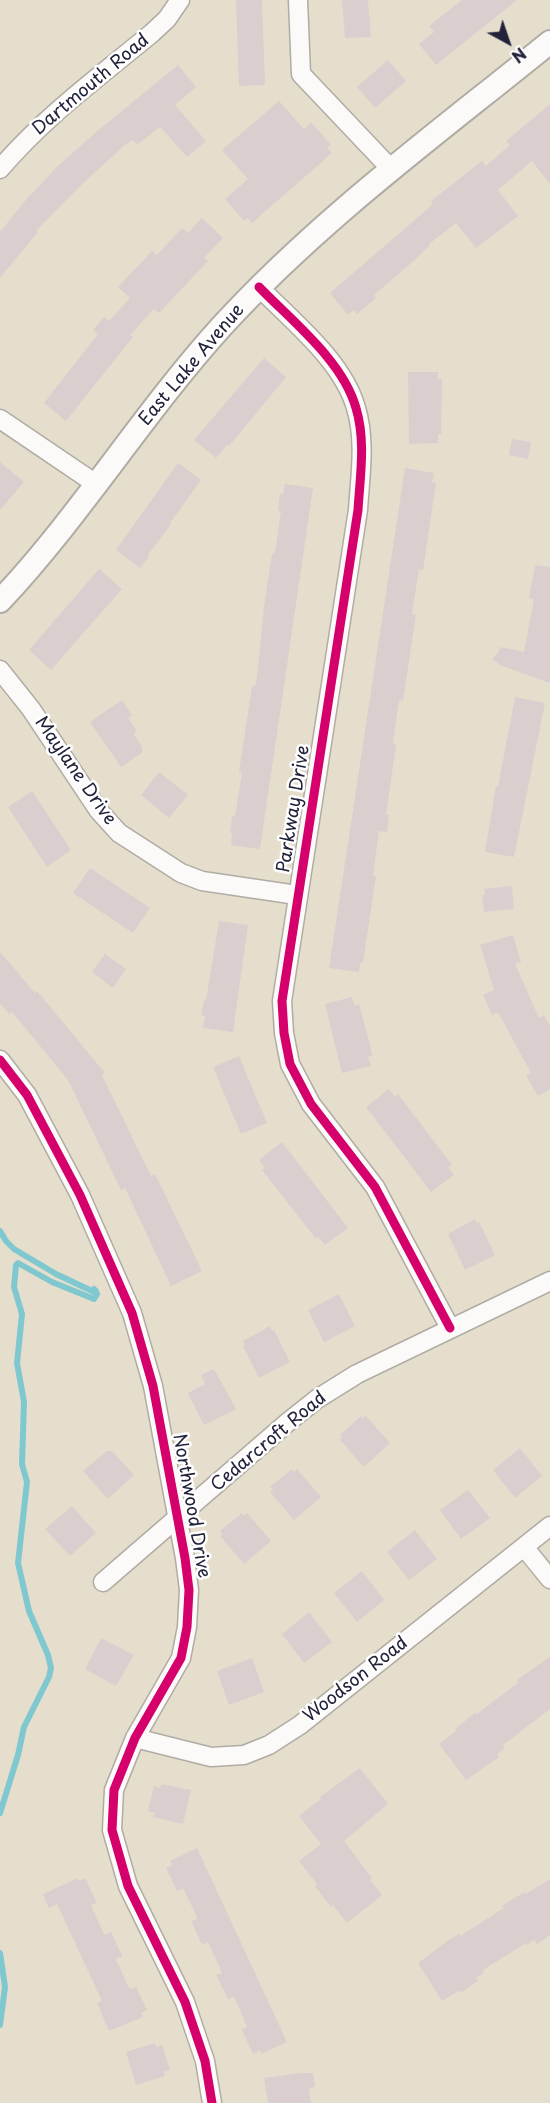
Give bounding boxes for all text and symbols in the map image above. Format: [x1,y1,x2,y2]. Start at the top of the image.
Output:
north arrow [478,12,538,72]
street label: Dartmouth Road [28,30,154,140]
text: N [507,43,532,69]
street label: East Lake Avenue [135,300,249,430]
street label: Maylane Drive [30,713,120,829]
street label: Parkway Drive [273,744,315,874]
street label: Cedarcroft Road [207,1387,331,1497]
street label: Northwood Drive [168,1432,214,1580]
street label: Woodson Road [300,1633,412,1727]

